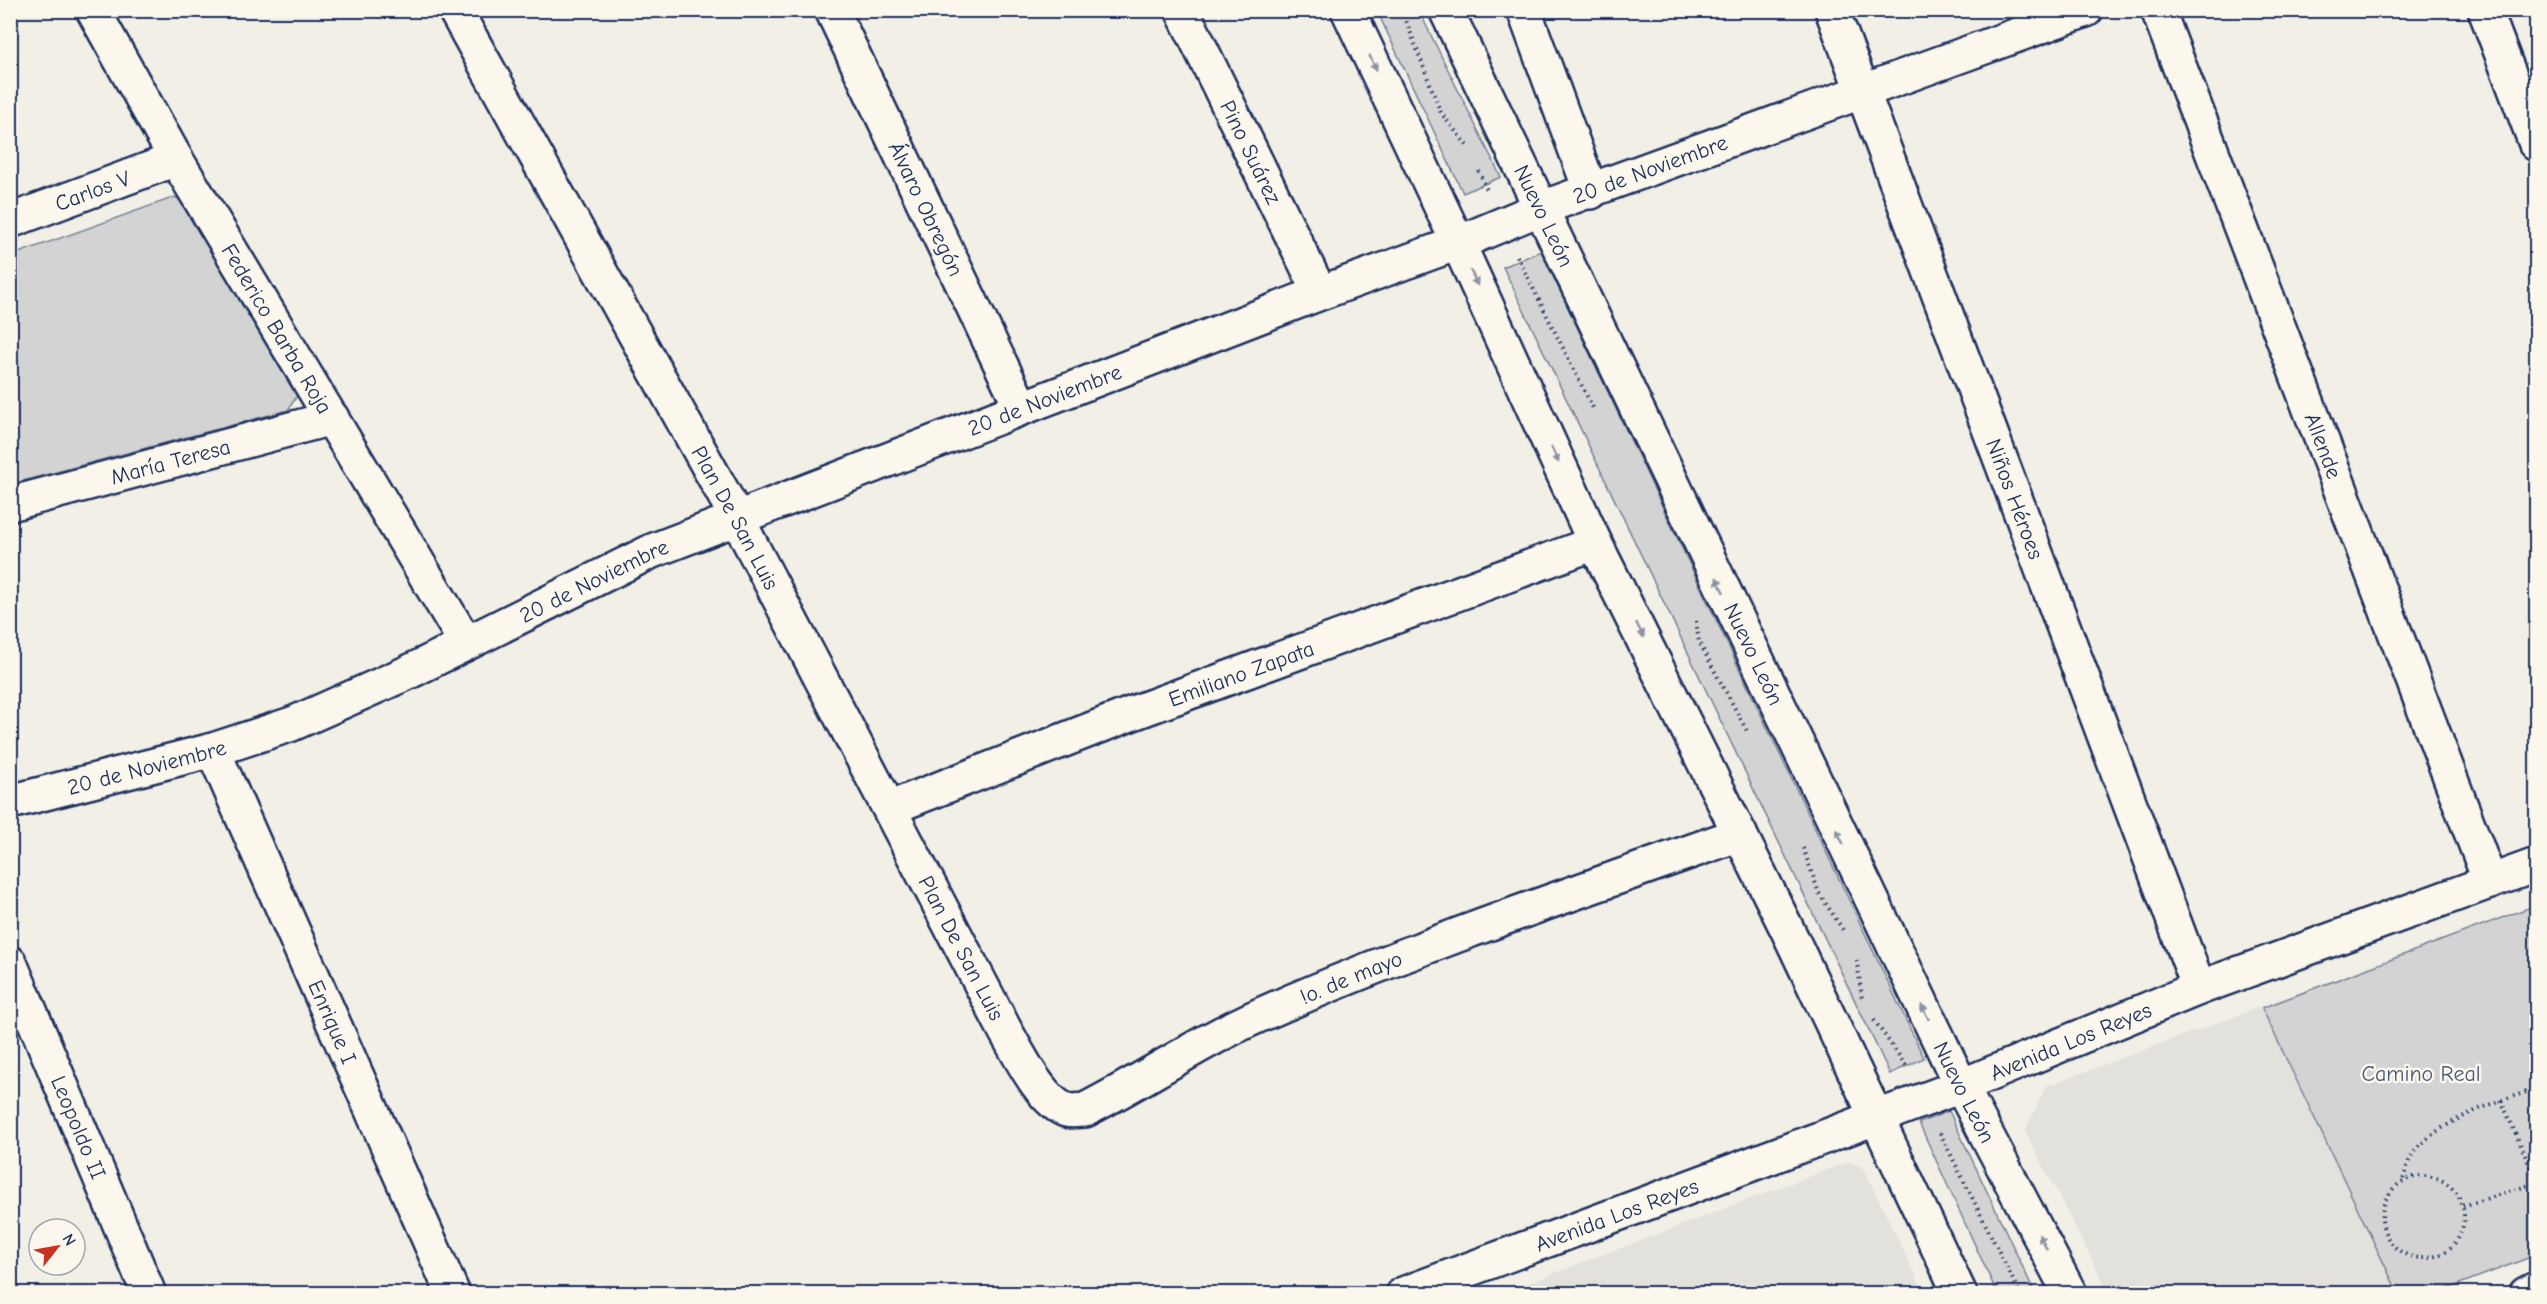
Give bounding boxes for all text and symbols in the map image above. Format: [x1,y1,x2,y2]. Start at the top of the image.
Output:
one-way arrow [1368,55,1377,72]
street label: Pino Suárez [1214,96,1287,209]
street label: 20 de Noviembre [1569,130,1731,210]
street label: Álvaro Obregón [883,138,969,281]
street label: Nuevo León [1508,161,1579,271]
street label: Carlos V [52,165,134,217]
street label: Federico Barba Roja [216,239,338,419]
one-way arrow [1469,269,1479,287]
street label: 20 de Noviembre [964,359,1126,442]
street label: Allende [2299,409,2347,482]
street label: María Teresa [108,434,233,491]
street label: Niños Héroes [1980,435,2049,563]
street label: Plan De San Luis [686,442,784,594]
one-way arrow [1551,446,1561,464]
street label: 20 de Noviembre [515,534,672,629]
one-way arrow [1715,577,1724,594]
street label: Nuevo León [1718,599,1789,710]
one-way arrow [1635,622,1645,639]
street label: Emiliano Zapata [1165,636,1318,713]
street label: 20 de Noviembre [65,735,230,801]
one-way arrow [1836,828,1845,845]
street label: Plan De San Luis [912,871,1009,1025]
street label: !o. de mayo [1296,946,1406,1010]
street label: Enrique I [302,976,362,1068]
street label: Avenida Los Reyes [1986,997,2156,1087]
one-way arrow [1921,1004,1930,1021]
street label: Nuevo León [1928,1038,2000,1148]
park label: Camino Real [2361,1061,2481,1087]
street label: Leopoldo II [45,1072,111,1183]
street label: Avenida Los Reyes [1532,1173,1702,1258]
north arrow [27,1217,87,1277]
text: N [59,1231,79,1249]
one-way arrow [2038,1233,2048,1250]

